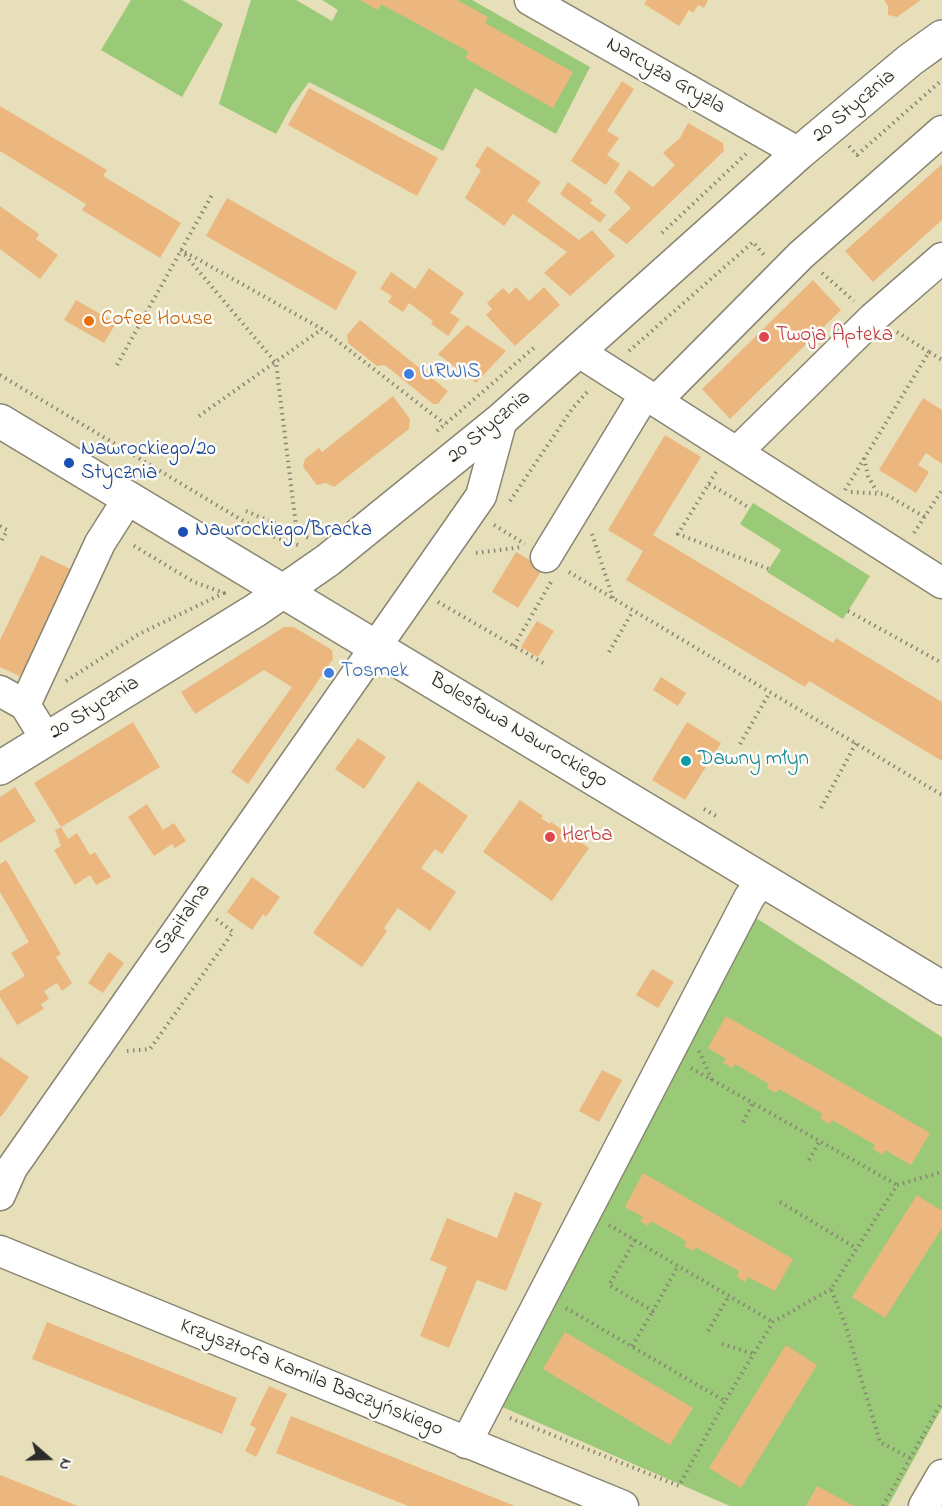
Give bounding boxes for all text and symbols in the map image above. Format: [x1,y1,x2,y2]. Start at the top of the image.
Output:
street label: Narcyza Gryzla [601,33,729,121]
street label: 20 Stycznia [808,65,902,149]
place label: Cofee House [101,308,212,334]
marker: Cofee House [82,314,96,328]
place label: Twoja Apteka [776,324,893,350]
marker: Twoja Apteka [757,330,771,344]
place label: URWIS [421,361,481,387]
marker: URWIS [402,367,416,381]
street label: 20 Stycznia [443,386,537,470]
place label: Nawrockiego/20 Stycznia [81,438,216,488]
marker: Nawrockiego/20 Stycznia [62,456,76,470]
place label: Nawrockiego/Bracka [195,519,372,545]
marker: Nawrockiego/Bracka [176,525,190,539]
place label: Tosmek [341,660,409,686]
marker: Tosmek [322,666,336,680]
street label: Bolesława Nawrockiego [424,669,612,795]
street label: 20 Stycznia [45,672,145,746]
place label: Dawny młyn [698,748,809,774]
marker: Dawny młyn [679,754,693,768]
place label: Herba [562,824,613,850]
marker: Herba [543,830,557,844]
street label: Szpitalna [150,880,218,960]
street label: Krzysztofa Kamila Baczyńskiego [176,1315,446,1443]
north arrow [18,1428,78,1488]
text: N [52,1455,78,1473]

